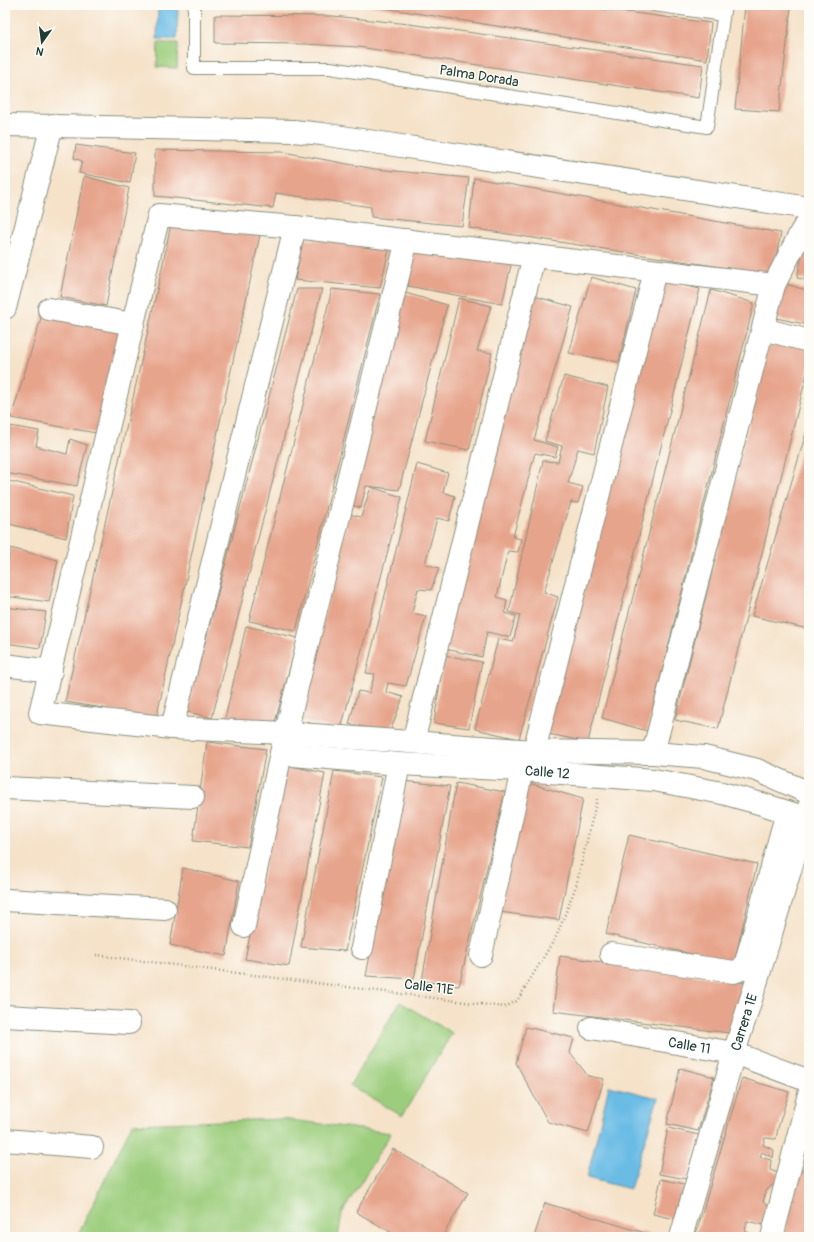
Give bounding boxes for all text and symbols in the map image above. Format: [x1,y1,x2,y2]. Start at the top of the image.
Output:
north arrow [22,22,62,62]
text: N [34,44,45,58]
street label: Palma Dorada [438,61,520,91]
street label: Calle 12 [524,762,571,782]
street label: Calle 11E [403,976,455,998]
street label: Carrera 1E [727,991,761,1053]
street label: Calle 11 [667,1033,712,1057]

